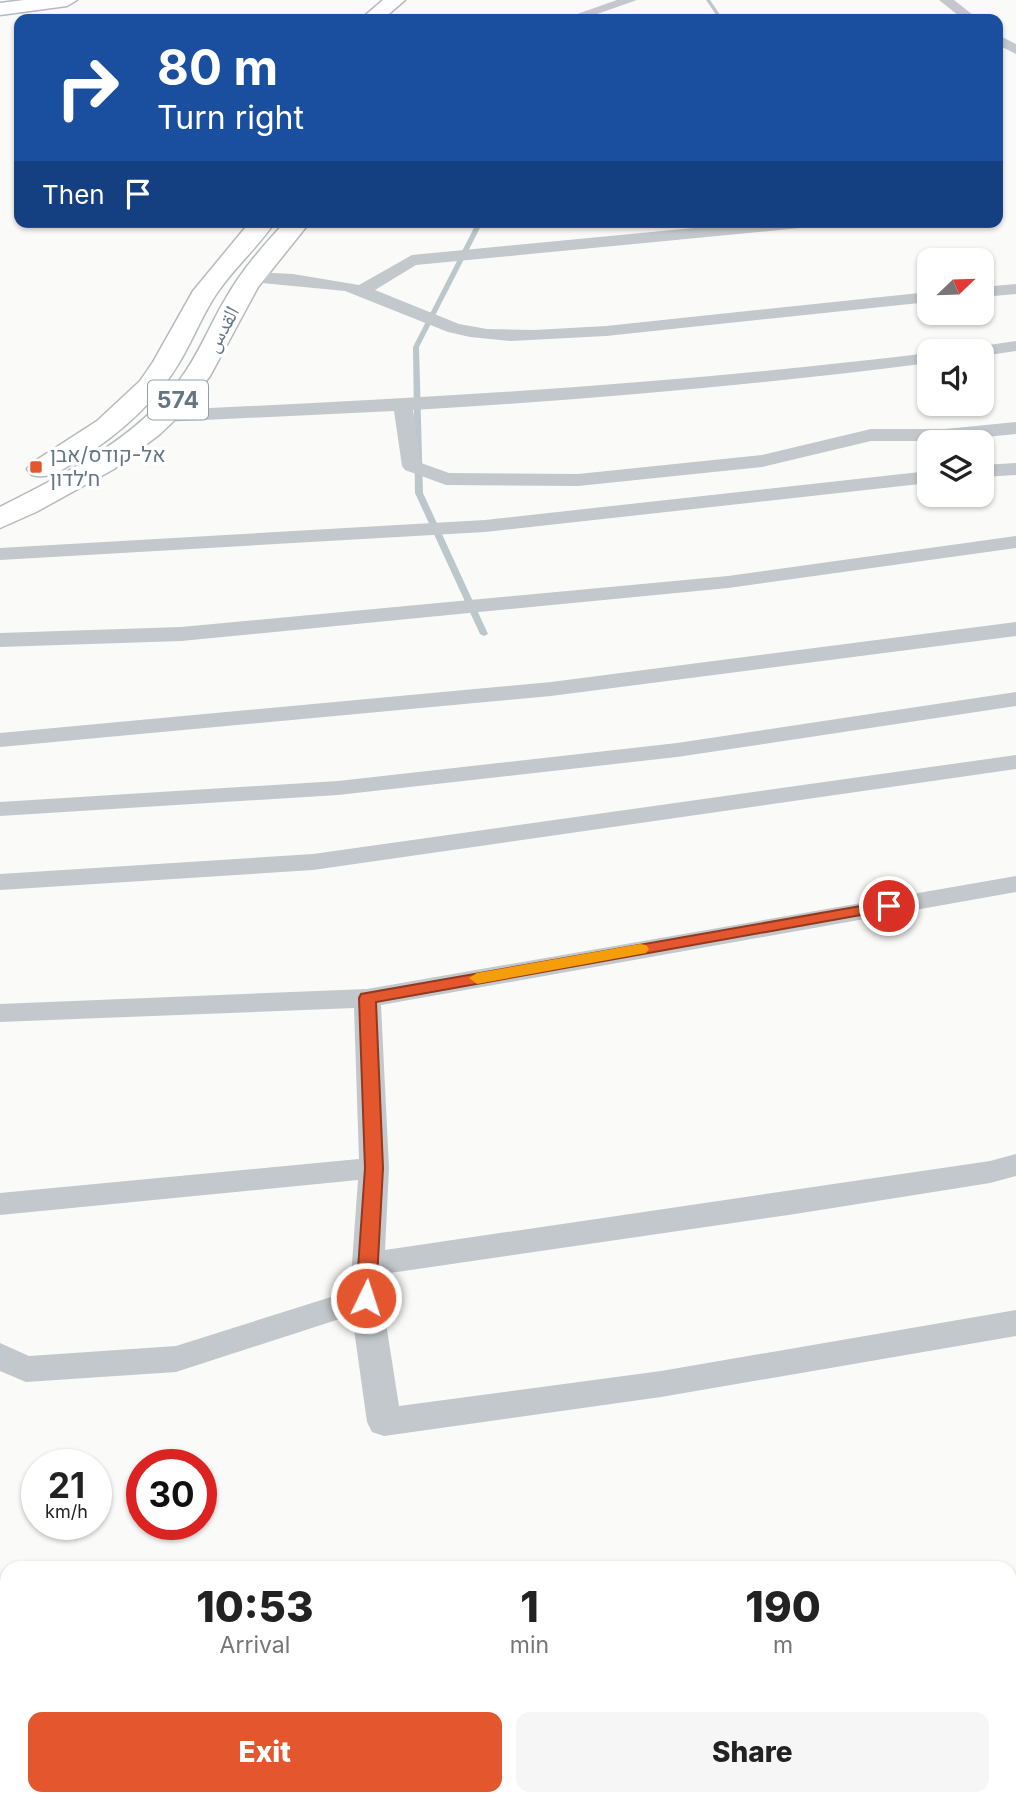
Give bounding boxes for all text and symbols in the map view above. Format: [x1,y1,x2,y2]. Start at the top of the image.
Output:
text: 80 m [157,38,278,97]
icon: right [42,42,133,133]
text: Turn right [157,98,304,137]
icon: arrive [119,175,157,213]
text: Then [42,179,105,210]
north arrow [917,248,994,326]
map controls [917,248,994,507]
street label: القدس [199,301,245,357]
button: sound [917,339,994,416]
road number: 574 [148,380,208,420]
button: layers [917,430,994,507]
place label: אל-קודס/אבן ח׳לדון [50,442,166,491]
marker: אל-קודס/אבן ח׳לדון [28,459,44,475]
pin [859,876,919,936]
icon: arrive [870,887,908,925]
position arrow [329,1261,403,1335]
speed limit sign: 30 [126,1449,217,1540]
text: 21 [48,1464,85,1506]
text: km/h [45,1501,88,1522]
text: 10:53 [196,1581,314,1632]
text: 1 [520,1581,539,1632]
text: 190 [745,1581,821,1632]
text: Arrival [220,1631,290,1659]
text: min [510,1631,549,1659]
text: m [773,1631,793,1659]
button: Exit [28,1712,502,1792]
button: Share [516,1712,989,1792]

